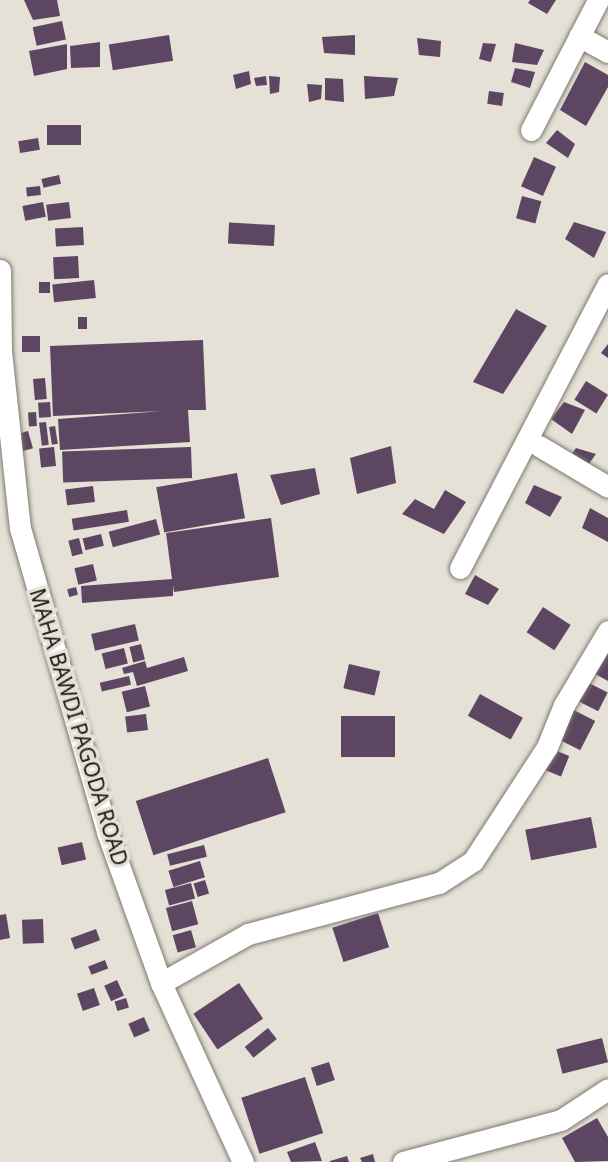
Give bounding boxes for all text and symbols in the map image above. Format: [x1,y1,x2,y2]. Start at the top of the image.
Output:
street label: MAHA BAWDI PAGODA ROAD [25,585,133,869]

